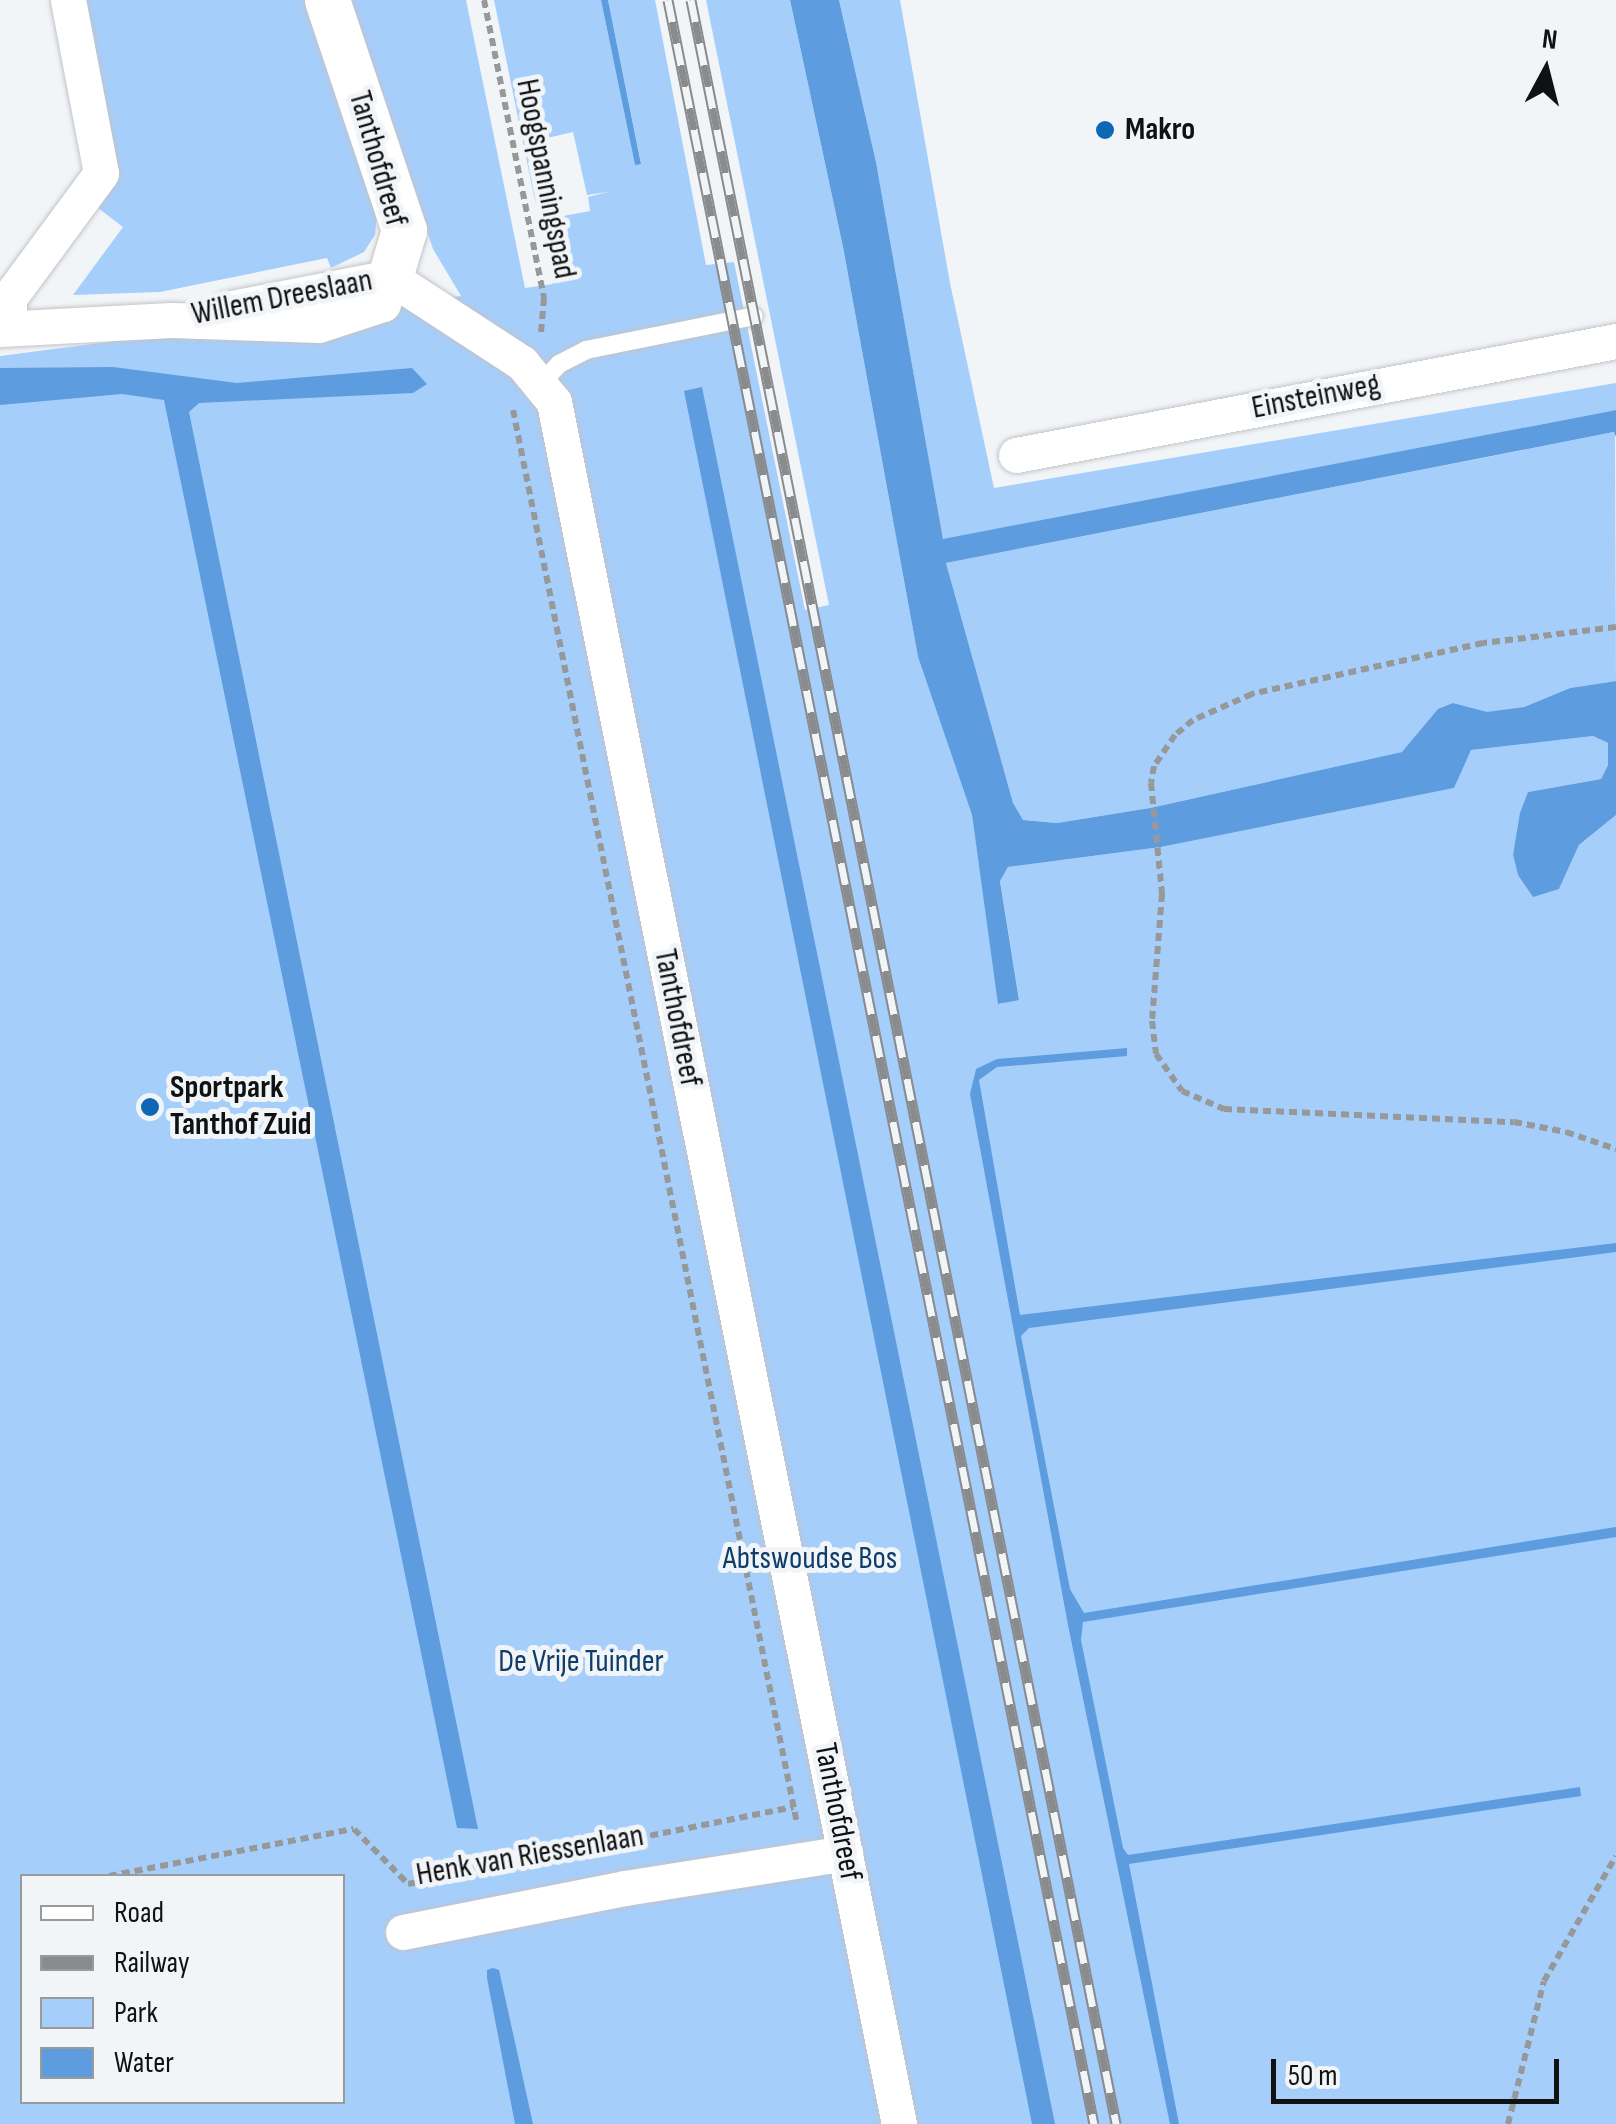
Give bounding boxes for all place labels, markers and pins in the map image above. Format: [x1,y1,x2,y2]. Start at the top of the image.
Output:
place label: Makro [1125,111,1195,149]
marker: Makro [1094,119,1116,141]
place label: Sportpark Tanthof Zuid [170,1070,311,1145]
marker: Sportpark Tanthof Zuid [139,1096,161,1118]

